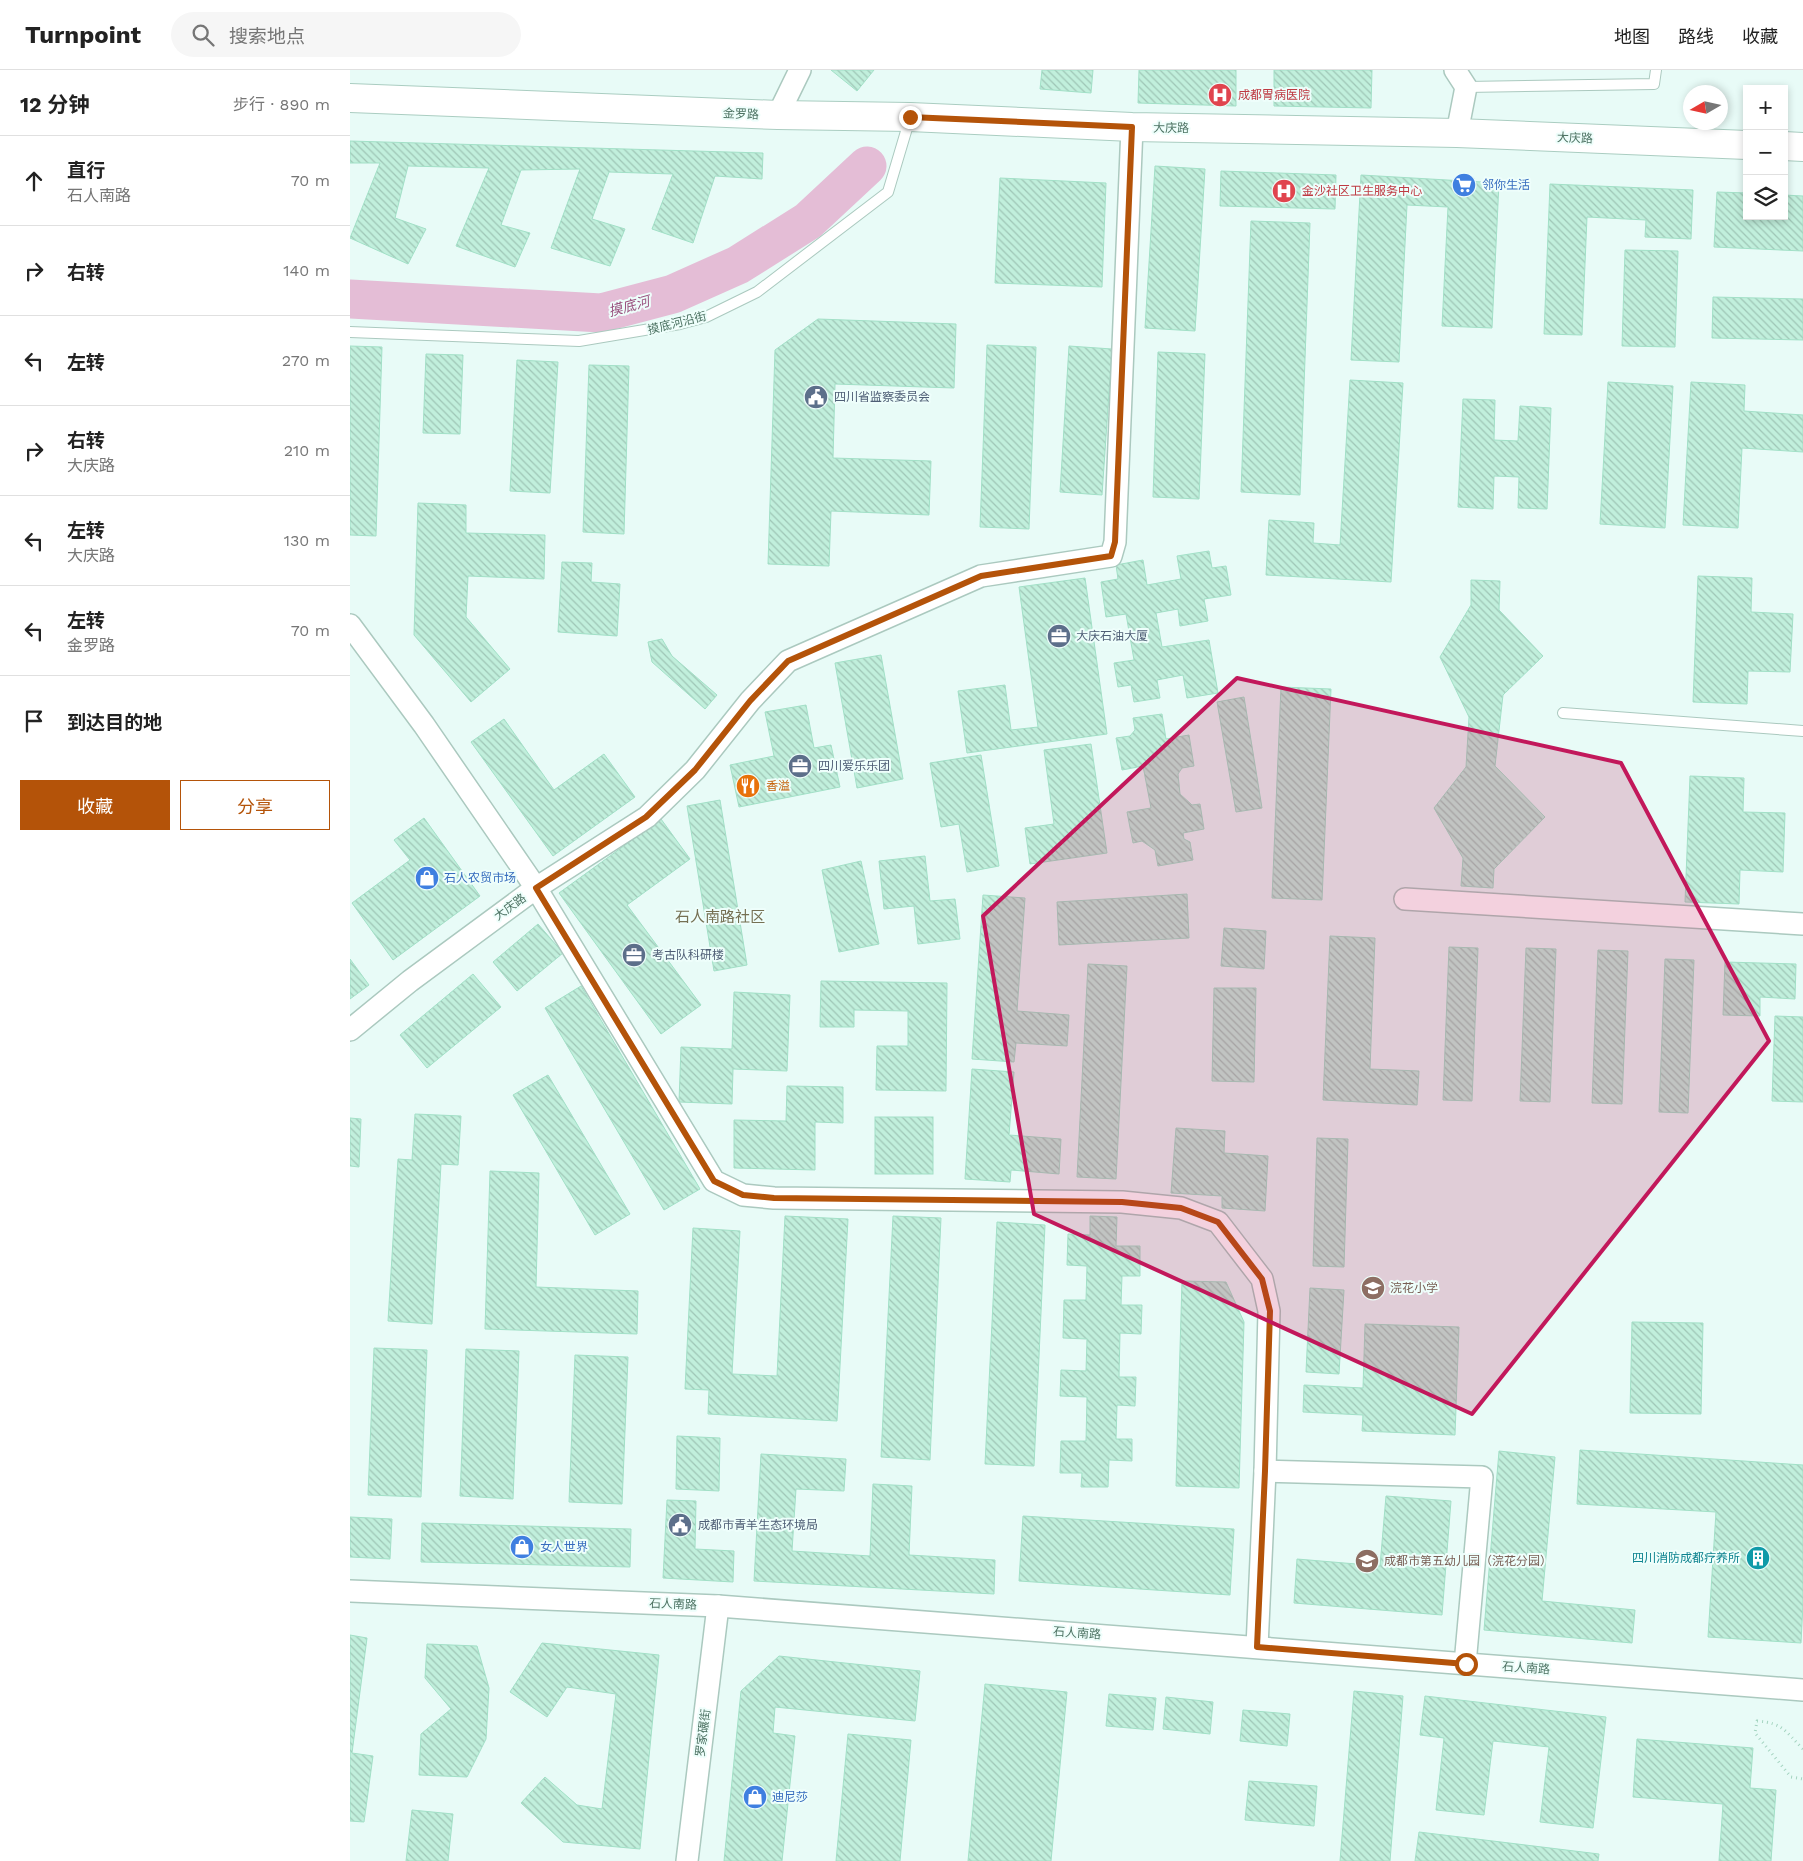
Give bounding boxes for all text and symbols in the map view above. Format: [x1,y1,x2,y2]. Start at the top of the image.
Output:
search box [171,12,521,57]
text: Turnpoint [25,21,141,49]
icon: search [189,21,217,49]
text: 搜索地点 [229,25,305,48]
text: 地图 [1614,26,1650,47]
text: 路线 [1678,26,1714,47]
text: 收藏 [1742,26,1778,47]
hospital icon: 成都胃病医院 [1207,82,1233,108]
north arrow [1683,85,1728,130]
map controls [1743,85,1788,220]
button: + [1743,85,1788,130]
place label: 成都胃病医院 [1238,88,1310,102]
text: 12 分钟 [20,92,90,117]
text: 步行 · 890 m [233,95,330,114]
street label: 金罗路 [723,106,759,122]
route end [899,106,922,129]
street label: 大庆路 [1153,121,1189,135]
street label: 大庆路 [1557,130,1593,146]
button: − [1743,130,1788,175]
text: 直行 [67,159,105,182]
icon: ahead [20,167,48,195]
text: 70 m [291,171,330,190]
supermarket icon: 邻你生活 [1451,172,1477,198]
button: layers [1743,175,1788,220]
hospital icon: 金沙社区卫生服务中心 [1271,178,1297,204]
place label: 邻你生活 [1482,178,1530,192]
place label: 金沙社区卫生服务中心 [1302,184,1422,198]
text: 石人南路 [67,186,131,205]
icon: right [20,257,48,285]
text: 右转 [67,261,105,284]
text: 140 m [283,261,330,280]
water label: 摸底河 [607,292,654,319]
street label: 摸底河沿街 [646,309,708,337]
icon: left [20,347,48,375]
text: 左转 [67,351,105,374]
text: 270 m [282,351,330,370]
public building icon: 四川省监察委员会 [803,384,829,410]
place label: 四川省监察委员会 [834,390,930,404]
text: 右转 [67,429,105,452]
icon: right [20,437,48,465]
text: 210 m [284,441,330,460]
text: 大庆路 [67,456,115,475]
text: 左转 [67,519,105,542]
icon: left [20,527,48,555]
text: 130 m [284,531,330,550]
text: 大庆路 [67,546,115,565]
text: 左转 [67,609,105,632]
icon: left [20,617,48,645]
text: 70 m [291,621,330,640]
office icon: 大庆石油大厦 [1046,623,1072,649]
place label: 大庆石油大厦 [1076,629,1148,643]
text: 金罗路 [67,636,115,655]
icon: arrive [20,707,48,735]
text: 到达目的地 [67,711,162,734]
office icon: 四川爱乐乐团 [787,753,813,779]
place label: 四川爱乐乐团 [818,759,890,773]
restaurant icon: 香溢 [735,773,761,799]
place label: 香溢 [766,779,790,793]
button: 收藏 [20,780,170,830]
button: 分享 [180,780,330,830]
shop icon: 石人农贸市场 [414,865,440,891]
place label: 石人农贸市场 [444,871,516,885]
street label: 大庆路 [491,891,529,923]
district label: 石人南路社区 [675,908,765,926]
office icon: 考古队科研楼 [621,942,647,968]
place label: 考古队科研楼 [652,948,724,962]
school or university icon: 浣花小学 [1360,1275,1386,1301]
place label: 浣花小学 [1390,1281,1438,1295]
public building icon: 成都市青羊生态环境局 [667,1512,693,1538]
place label: 成都市青羊生态环境局 [698,1518,818,1532]
shop icon: 女人世界 [509,1534,535,1560]
place label: 女人世界 [540,1540,588,1554]
building icon: 四川消防成都疗养所 [1745,1545,1771,1571]
school or university icon: 成都市第五幼儿园（浣花分园） [1354,1548,1380,1574]
place label: 四川消防成都疗养所 [1632,1551,1740,1565]
place label: 成都市第五幼儿园（浣花分园） [1384,1554,1552,1568]
street label: 石人南路 [649,1596,697,1612]
street label: 石人南路 [1053,1624,1101,1642]
route start [1455,1653,1478,1676]
street label: 石人南路 [1502,1659,1550,1677]
street label: 罗家碾街 [693,1708,713,1758]
shop icon: 迪尼莎 [742,1784,768,1810]
place label: 迪尼莎 [772,1790,808,1804]

